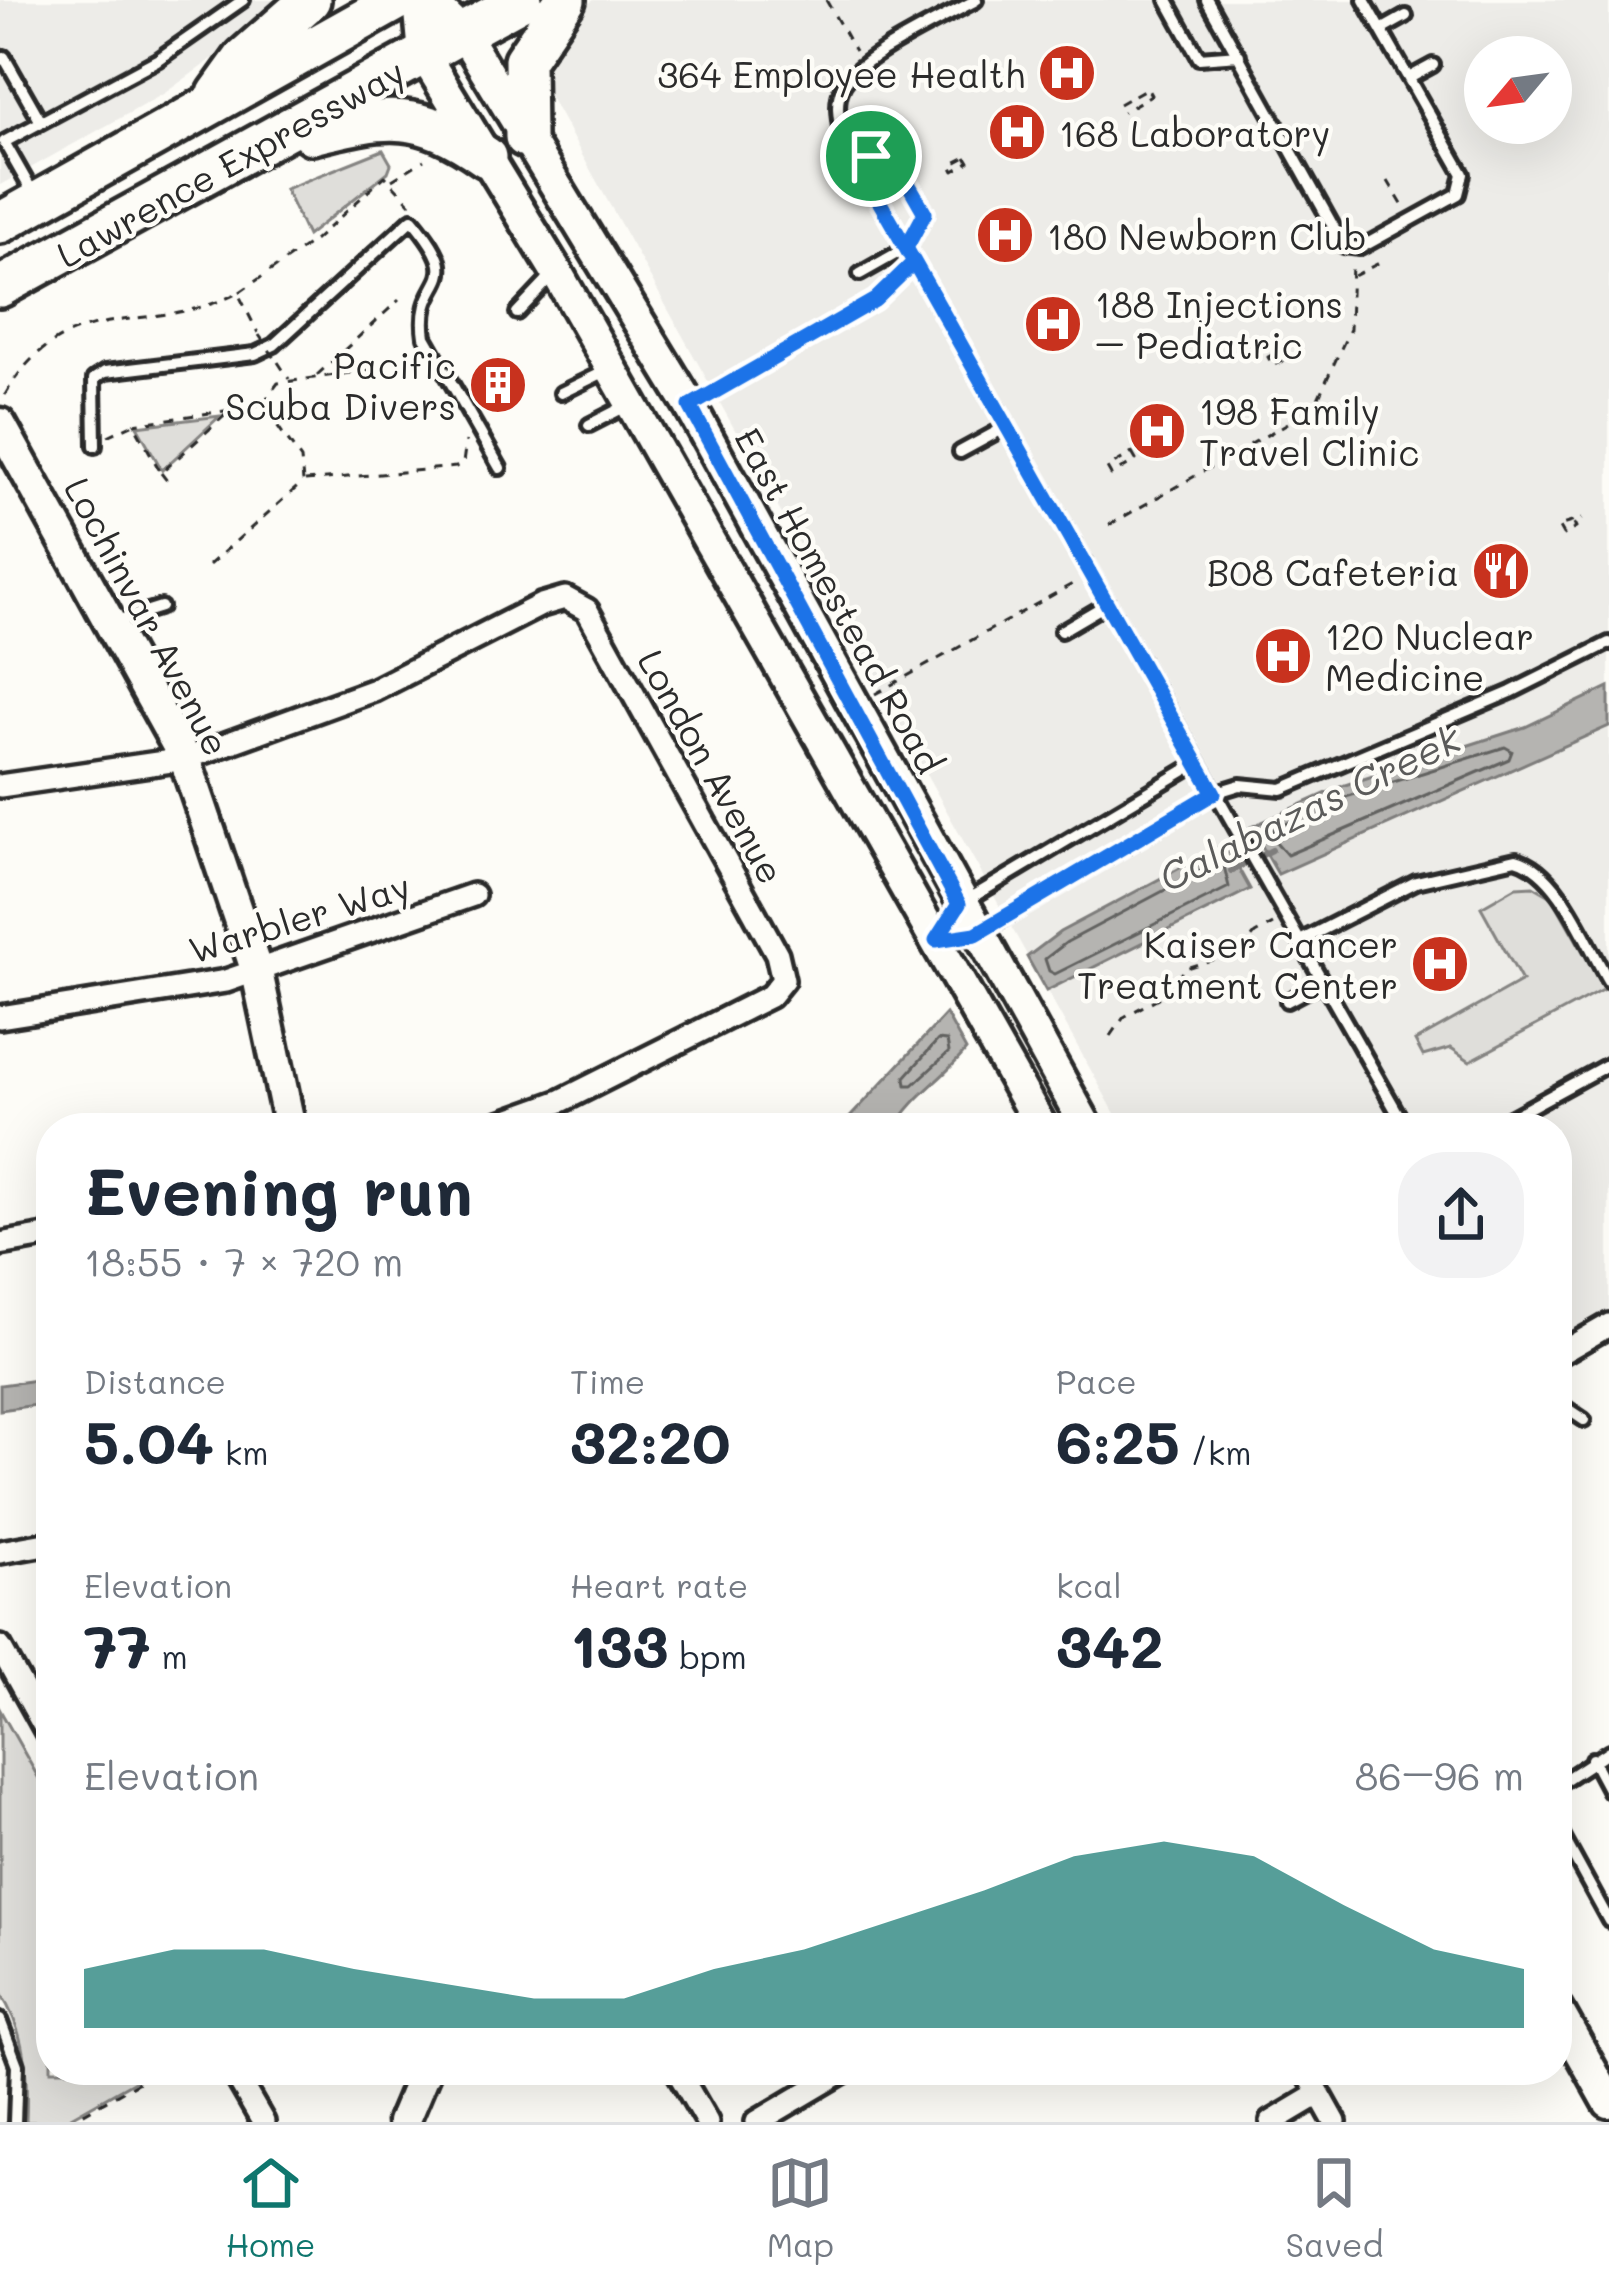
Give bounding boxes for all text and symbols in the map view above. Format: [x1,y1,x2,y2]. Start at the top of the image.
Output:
north arrow [1464,36,1572,144]
map controls [1464,36,1572,144]
hospital icon: 364 Employee Health [1036,42,1098,104]
street label: Lawrence Expressway [48,47,413,278]
place label: 364 Employee Health [657,50,1025,98]
hospital icon: 168 Laboratory [986,101,1048,163]
pin [820,105,922,207]
place label: 168 Laboratory [1059,109,1330,157]
icon: arrive [838,123,904,189]
hospital icon: 180 Newborn Club [974,204,1036,266]
place label: 180 Newborn Club [1047,212,1367,259]
place label: 188 Injections – Pediatric [1095,280,1343,368]
hospital icon: 188 Injections – Pediatric [1022,293,1084,355]
place label: Pacific Scuba Divers [225,341,456,429]
building icon: Pacific Scuba Divers [467,354,529,416]
place label: 198 Family Travel Clinic [1199,387,1419,475]
hospital icon: 198 Family Travel Clinic [1126,400,1188,462]
street label: East Homestead Road [725,419,955,781]
street label: Lochinvar Avenue [55,469,241,763]
restaurant icon: B08 Cafeteria [1470,540,1532,602]
place label: B08 Cafeteria [1207,548,1459,595]
place label: 120 Nuclear Medicine [1325,612,1534,700]
hospital icon: 120 Nuclear Medicine [1252,625,1314,687]
street label: London Avenue [628,641,796,891]
water label: Calabazas Creek [1150,711,1469,902]
street label: Warbler Way [183,861,416,974]
place label: Kaiser Cancer Treatment Center [1077,920,1398,1008]
hospital icon: Kaiser Cancer Treatment Center [1409,933,1471,995]
text: Evening run [84,1147,473,1233]
button: share [1398,1152,1524,1278]
text: 18:55 · 7 × 720 m [84,1235,403,1286]
text: Distance [84,1359,226,1402]
text: Time [570,1359,645,1402]
text: Pace [1056,1359,1137,1402]
text: 5.04 [84,1402,214,1480]
text: 32:20 [570,1402,731,1480]
text: 6:25 [1056,1402,1180,1480]
text: km [214,1430,269,1473]
text: /km [1180,1430,1252,1473]
text: Elevation [84,1563,232,1606]
text: Heart rate [570,1563,748,1606]
text: kcal [1056,1563,1122,1606]
text: 77 [84,1606,151,1684]
text: 133 [570,1606,669,1684]
text: 342 [1056,1606,1164,1684]
text: m [151,1634,188,1677]
text: bpm [669,1634,747,1677]
text: Elevation [84,1749,259,1800]
text: 86–96 m [1355,1749,1524,1800]
tab: Home [226,2150,315,2265]
tab: Map [767,2150,834,2265]
tab: Saved [1285,2150,1383,2265]

